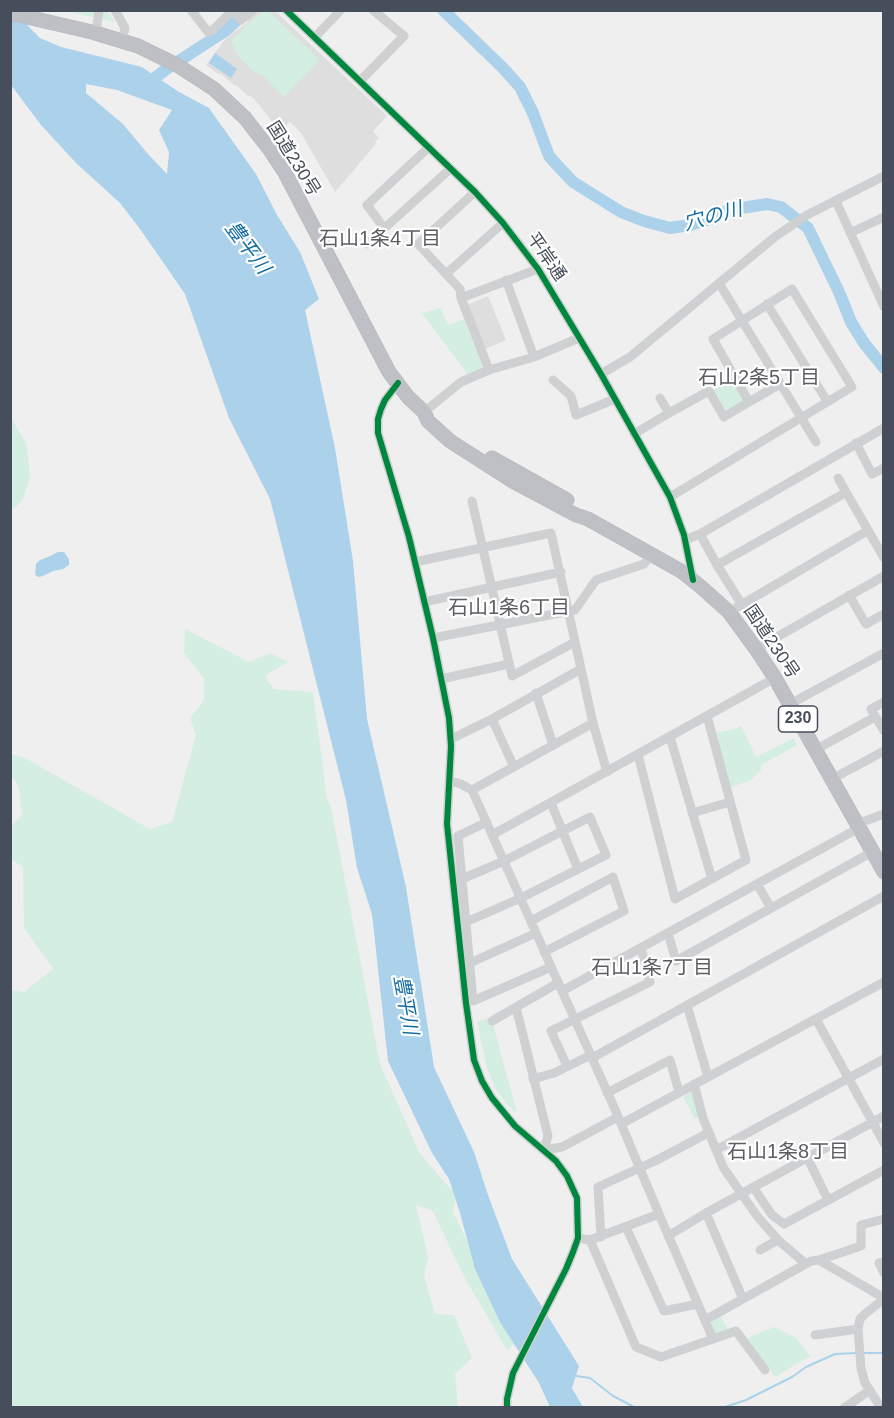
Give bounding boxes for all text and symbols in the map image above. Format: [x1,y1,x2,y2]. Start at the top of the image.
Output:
street label: 国道230号 [262,118,324,200]
water label: 穴の川 [681,198,745,236]
water label: 豊平川 [219,217,275,279]
district label: 石山1条4丁目 [319,227,441,251]
street label: 平岸通 [522,229,570,285]
district label: 石山2条5丁目 [698,366,820,390]
district label: 石山1条6丁目 [448,596,570,620]
street label: 国道230号 [739,601,803,683]
road number: 230 [778,706,818,732]
district label: 石山1条7丁目 [591,956,713,980]
water label: 豊平川 [388,973,422,1037]
district label: 石山1条8丁目 [727,1140,849,1164]

